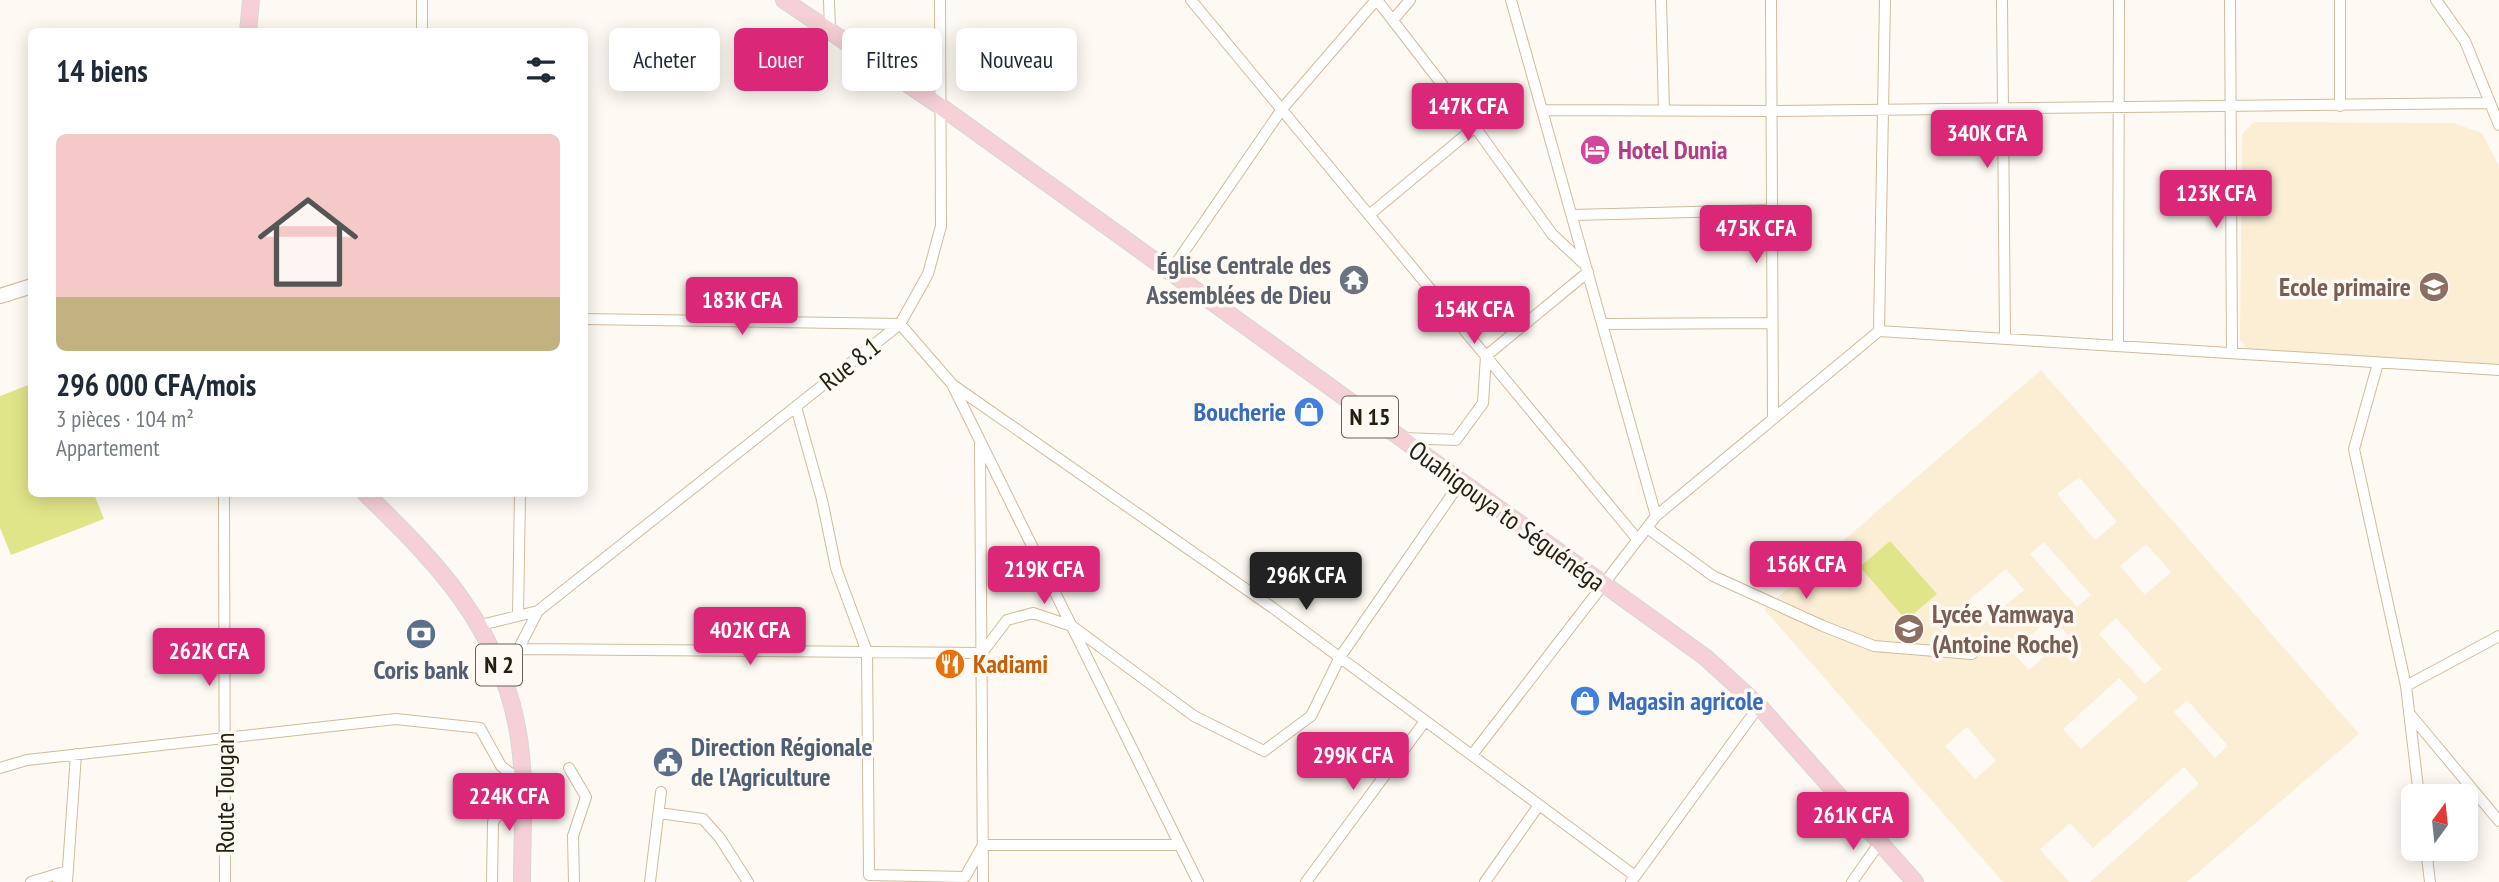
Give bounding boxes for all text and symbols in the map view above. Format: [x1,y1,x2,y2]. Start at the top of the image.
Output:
chip: Acheter [609,28,720,91]
chip: Louer [734,28,828,91]
chip: Filtres [842,28,942,91]
chip: Nouveau [956,28,1077,91]
text: 14 biens [56,51,148,90]
icon: filters [522,51,560,89]
pin: 147K CFA [1396,83,1540,143]
text: 147K CFA [1428,91,1508,120]
pin: 340K CFA [1915,110,2059,170]
text: 340K CFA [1947,118,2027,147]
hotel icon: Hotel Dunia [1578,133,1612,167]
place label: Hotel Dunia [1618,133,1728,166]
pin: 123K CFA [2144,170,2288,230]
text: 123K CFA [2176,178,2256,207]
icon: home [245,179,371,305]
pin: 475K CFA [1684,205,1828,265]
text: 475K CFA [1716,213,1796,242]
place label: Église Centrale des Assemblées de Dieu [1145,248,1331,311]
temple icon: Église Centrale des Assemblées de Dieu [1337,263,1371,297]
place label: Ecole primaire [2279,270,2411,303]
school or university icon: Ecole primaire [2417,270,2451,304]
pin: 183K CFA [670,278,814,337]
text: 183K CFA [702,285,782,314]
pin: 154K CFA [1402,286,1546,346]
text: 154K CFA [1434,294,1514,323]
street label: Rue 8.1 [813,330,887,398]
text: 296 000 CFA/mois [56,365,256,404]
place label: Boucherie [1194,395,1286,428]
shop icon: Boucherie [1292,395,1326,429]
road number: N 15 [1342,396,1398,438]
text: 3 pièces · 104 m² [56,404,194,433]
text: Appartement [56,433,159,462]
street label: Ouahigouya to Séguénéga [1403,433,1612,598]
pin: 156K CFA [1734,542,1878,601]
pin: 219K CFA [972,546,1116,606]
text: 156K CFA [1766,549,1846,578]
pin: 296K CFA [1234,552,1378,612]
text: 219K CFA [1004,554,1084,583]
text: 296K CFA [1266,560,1346,589]
place label: Lycée Yamwaya (Antoine Roche) [1932,597,2079,660]
pin: 402K CFA [678,608,822,667]
school or university icon: Lycée Yamwaya (Antoine Roche) [1892,612,1926,646]
text: 402K CFA [710,615,790,644]
bank icon: Coris bank [404,617,438,651]
pin: 262K CFA [137,628,281,688]
text: 262K CFA [169,636,249,665]
road number: N 2 [476,644,522,686]
restaurant icon: Kadiami [933,647,967,681]
place label: Kadiami [973,647,1048,680]
place label: Coris bank [373,653,469,686]
shop icon: Magasin agricole [1568,684,1602,718]
place label: Magasin agricole [1608,684,1764,717]
place label: Direction Régionale de l'Agriculture [691,730,873,793]
street label: Route Tougan [208,732,241,854]
pin: 299K CFA [1281,732,1425,792]
text: 299K CFA [1313,740,1393,769]
public building icon: Direction Régionale de l'Agriculture [651,745,685,779]
pin: 224K CFA [437,774,581,833]
text: 224K CFA [469,781,549,810]
north arrow [2401,784,2478,861]
map controls [2401,784,2478,861]
pin: 261K CFA [1781,792,1925,852]
text: 261K CFA [1813,800,1893,829]

